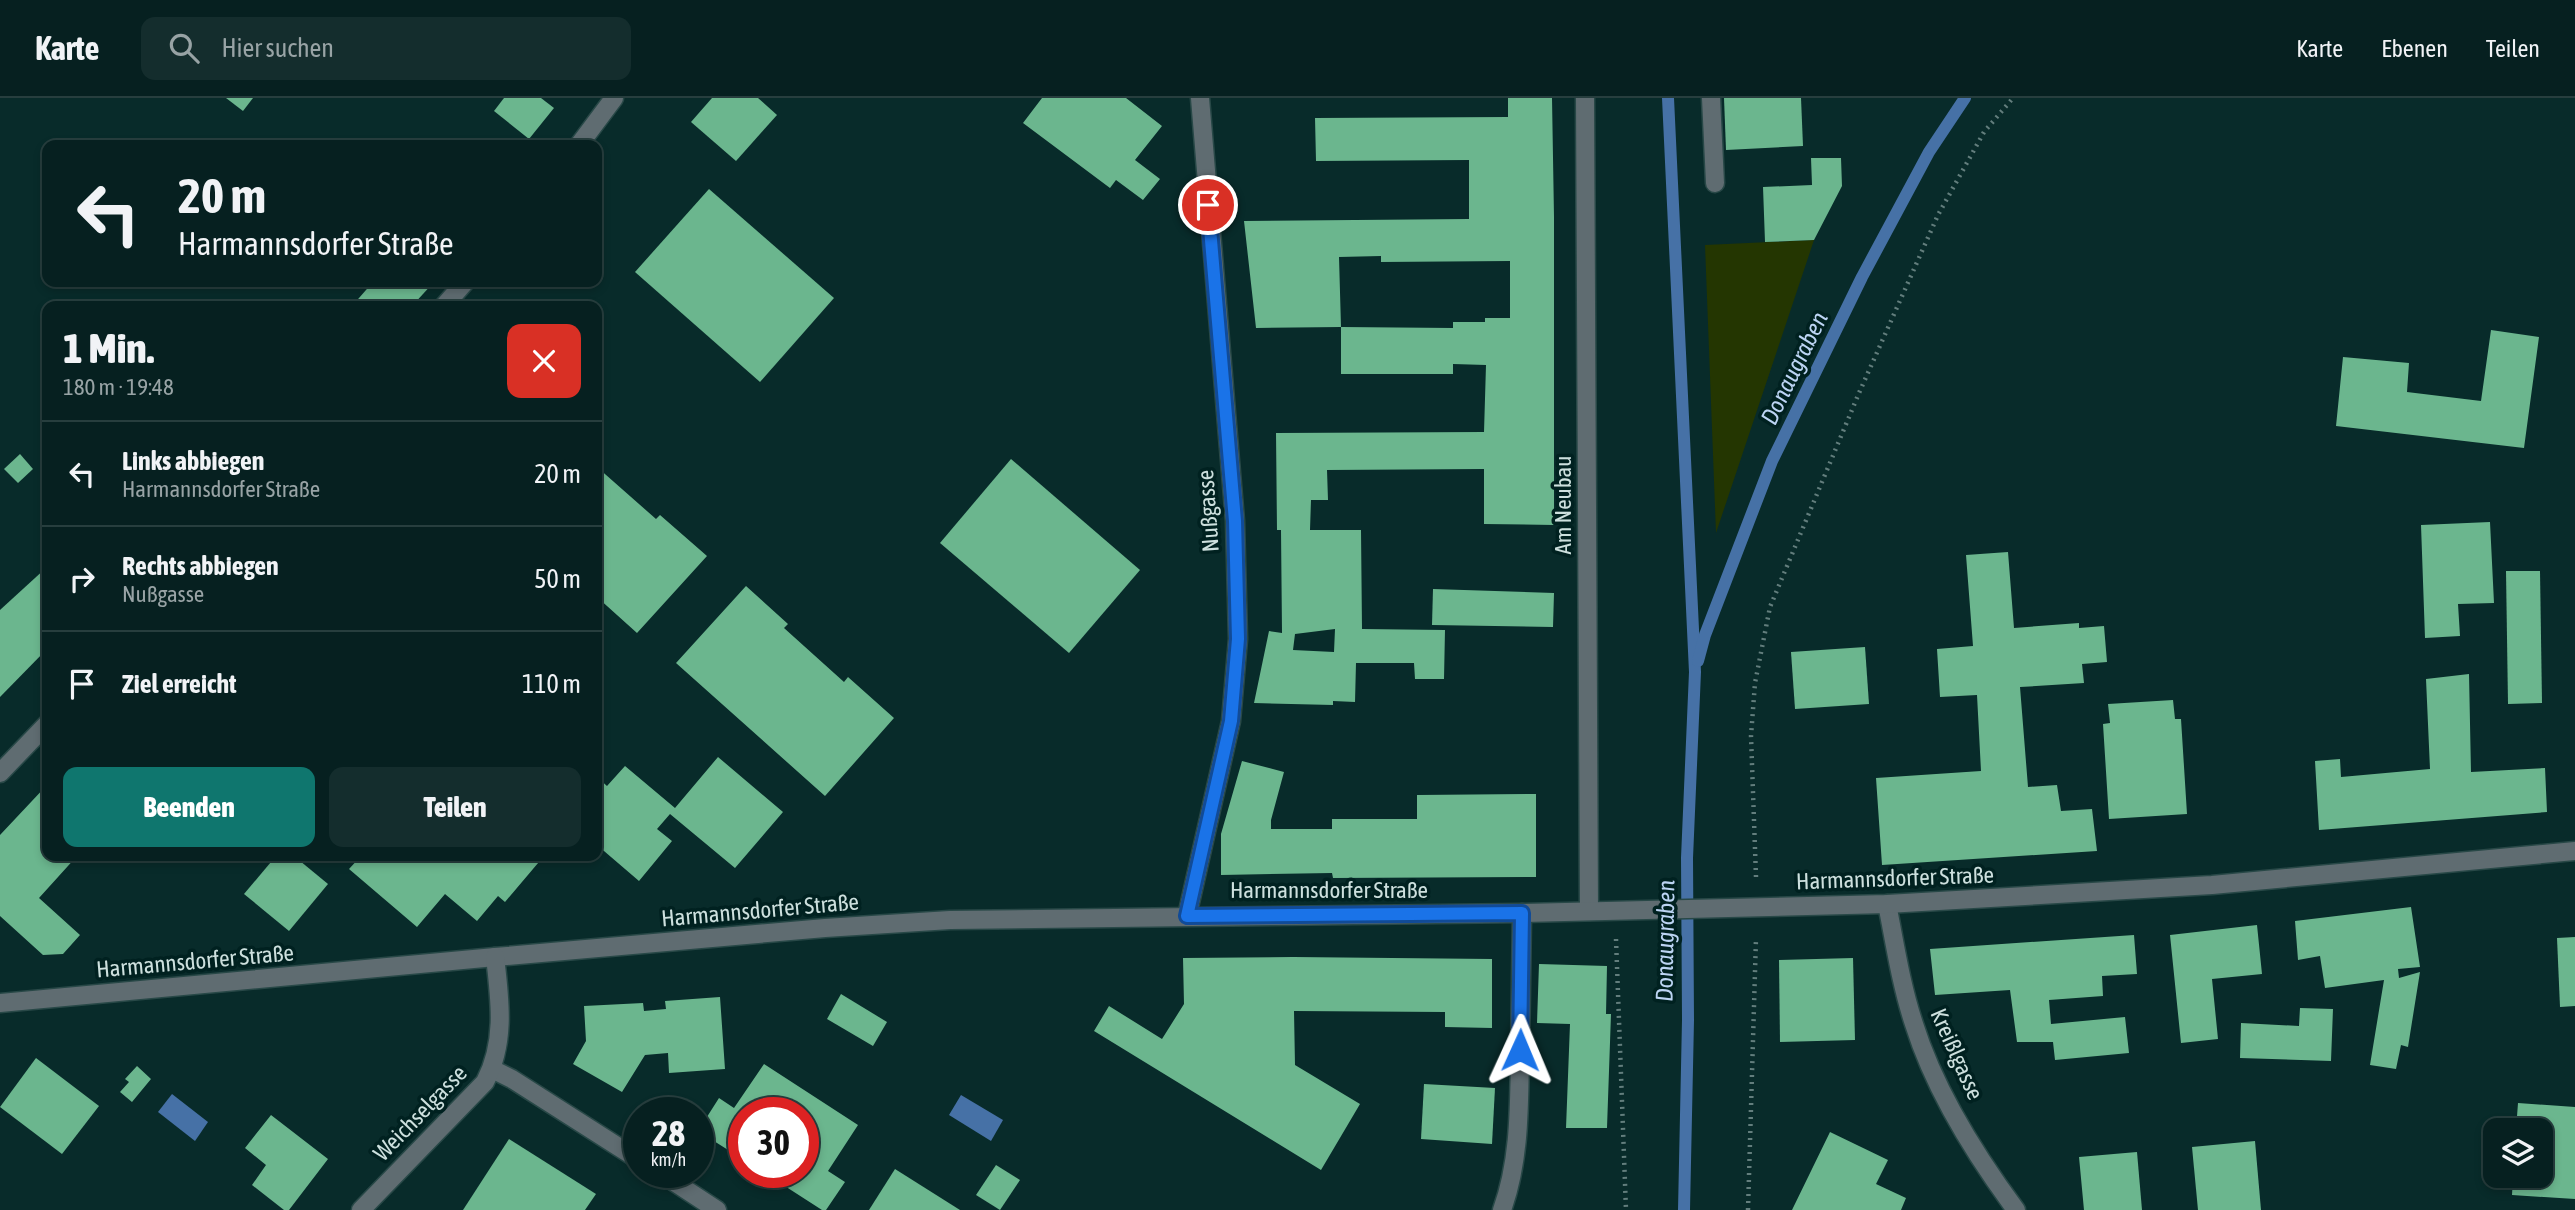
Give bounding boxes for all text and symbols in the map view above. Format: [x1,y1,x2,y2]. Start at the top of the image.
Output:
search box [141,17,631,80]
text: Karte [35,29,99,67]
icon: search [165,29,203,67]
text: Hier suchen [221,33,334,63]
text: Karte [2296,35,2343,62]
text: Ebenen [2381,35,2448,62]
text: Teilen [2486,35,2540,62]
text: 20 m [178,167,266,223]
icon: left [63,168,154,259]
pin [1178,175,1238,235]
icon: arrive [1189,186,1227,224]
text: Harmannsdorfer Straße [178,225,454,262]
water label: Donaugraben [1755,307,1833,429]
text: 1 Min. [63,324,154,372]
button: close [507,324,581,398]
text: 180 m · 19:48 [63,374,174,400]
text: Links abbiegen [122,446,264,476]
icon: left [63,455,101,493]
street label: Am Neubau [1550,456,1576,554]
text: 20 m [534,459,581,489]
street label: Nußgasse [1192,469,1224,553]
text: Harmannsdorfer Straße [122,476,320,502]
text: Rechts abbiegen [122,551,279,581]
icon: right [63,560,101,598]
text: 50 m [534,564,581,594]
text: Nußgasse [122,581,204,607]
icon: arrive [63,665,101,703]
text: Ziel erreicht [122,669,237,699]
text: 110 m [522,669,581,699]
button: Beenden [63,767,315,847]
button: Teilen [329,767,581,847]
street label: Harmannsdorfer Straße [1796,862,1994,894]
street label: Harmannsdorfer Straße [1230,877,1428,903]
water label: Donaugraben [1650,879,1680,1002]
street label: Harmannsdorfer Straße [660,888,860,932]
street label: Harmannsdorfer Straße [95,939,295,983]
street label: Kreißlgasse [1925,1004,1989,1104]
position arrow [1483,1013,1557,1087]
street label: Weichselgasse [368,1060,472,1166]
speed limit sign: 30 [728,1097,819,1188]
text: 28 [652,1113,685,1153]
map controls [2483,1118,2553,1188]
button: layers [2483,1118,2553,1188]
text: km/h [651,1149,686,1170]

